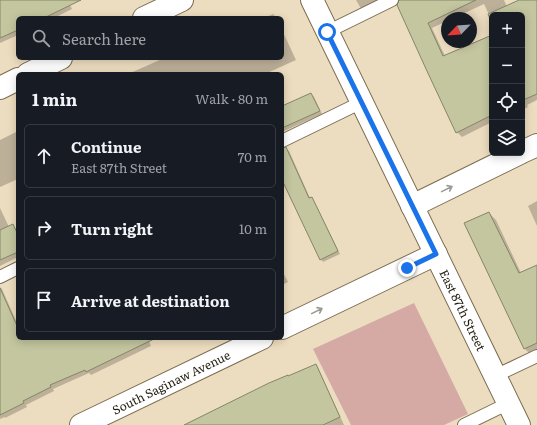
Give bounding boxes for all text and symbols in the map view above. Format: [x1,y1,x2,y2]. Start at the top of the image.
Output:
north arrow [441,12,477,48]
map controls [489,12,525,156]
button: + [489,12,525,48]
search box [16,16,284,60]
route start [318,23,336,41]
icon: search [30,27,52,49]
text: Search here [62,27,146,50]
button: − [489,48,525,84]
button: locate [489,84,525,120]
text: 1 min [32,86,77,111]
text: Walk · 80 m [195,89,268,108]
button: layers [489,120,525,156]
text: Continue [71,135,141,158]
icon: ahead [33,145,55,167]
text: 70 m [238,147,267,166]
text: East 87th Street [71,158,167,177]
one-way arrow [441,185,453,192]
icon: right [33,217,55,239]
text: Turn right [71,217,153,240]
text: 10 m [239,219,267,238]
route end [398,259,416,277]
street label: East 87th Street [435,266,491,354]
icon: arrive [33,289,55,311]
text: Arrive at destination [71,289,230,312]
one-way arrow [311,307,323,314]
street label: South Saginaw Avenue [109,345,233,419]

